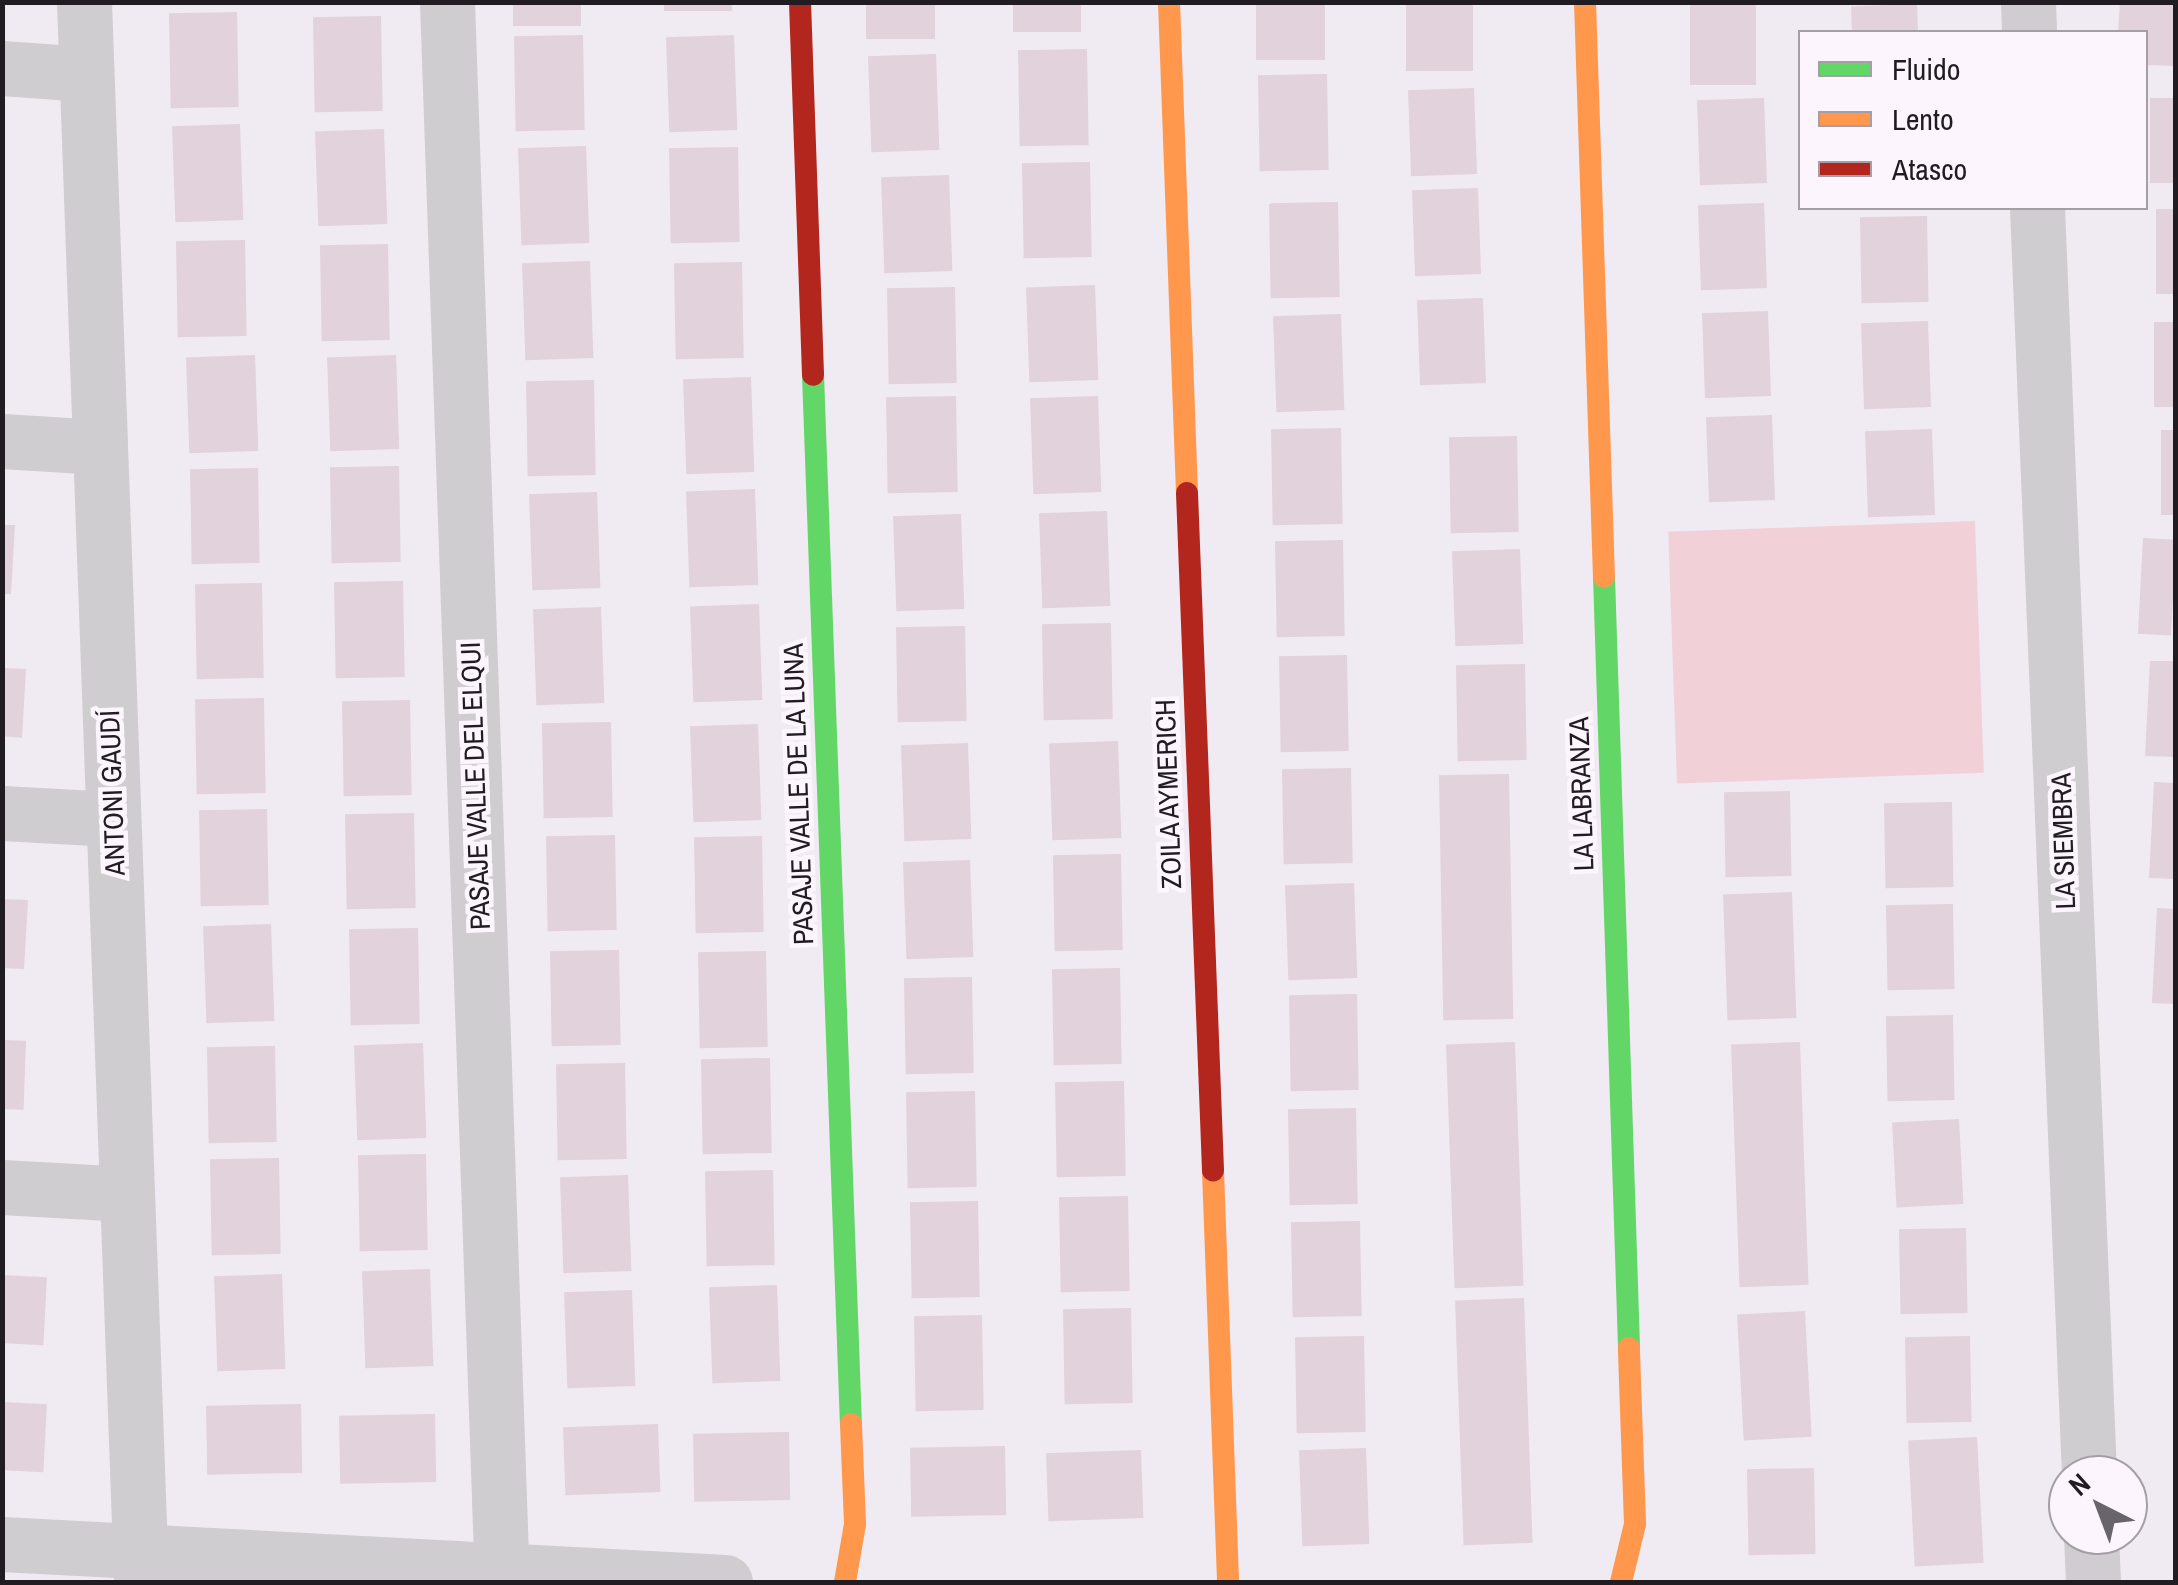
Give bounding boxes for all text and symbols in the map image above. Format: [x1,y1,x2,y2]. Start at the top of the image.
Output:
legend [1798,30,2148,210]
text: Fluido [1892,49,1960,89]
text: Lento [1892,99,1954,139]
text: Atasco [1892,149,1967,189]
street label: PASAJE VALLE DEL ELQUI [453,641,497,931]
street label: PASAJE VALLE DE LA LUNA [776,642,820,946]
street label: ZOILA AYMERICH [1148,697,1188,891]
street label: ANTONI GAUDÍ [92,710,132,876]
street label: LA LABRANZA [1561,716,1601,872]
street label: LA SIEMBRA [2044,772,2082,910]
north arrow [2048,1455,2148,1555]
text: N [2060,1465,2098,1504]

